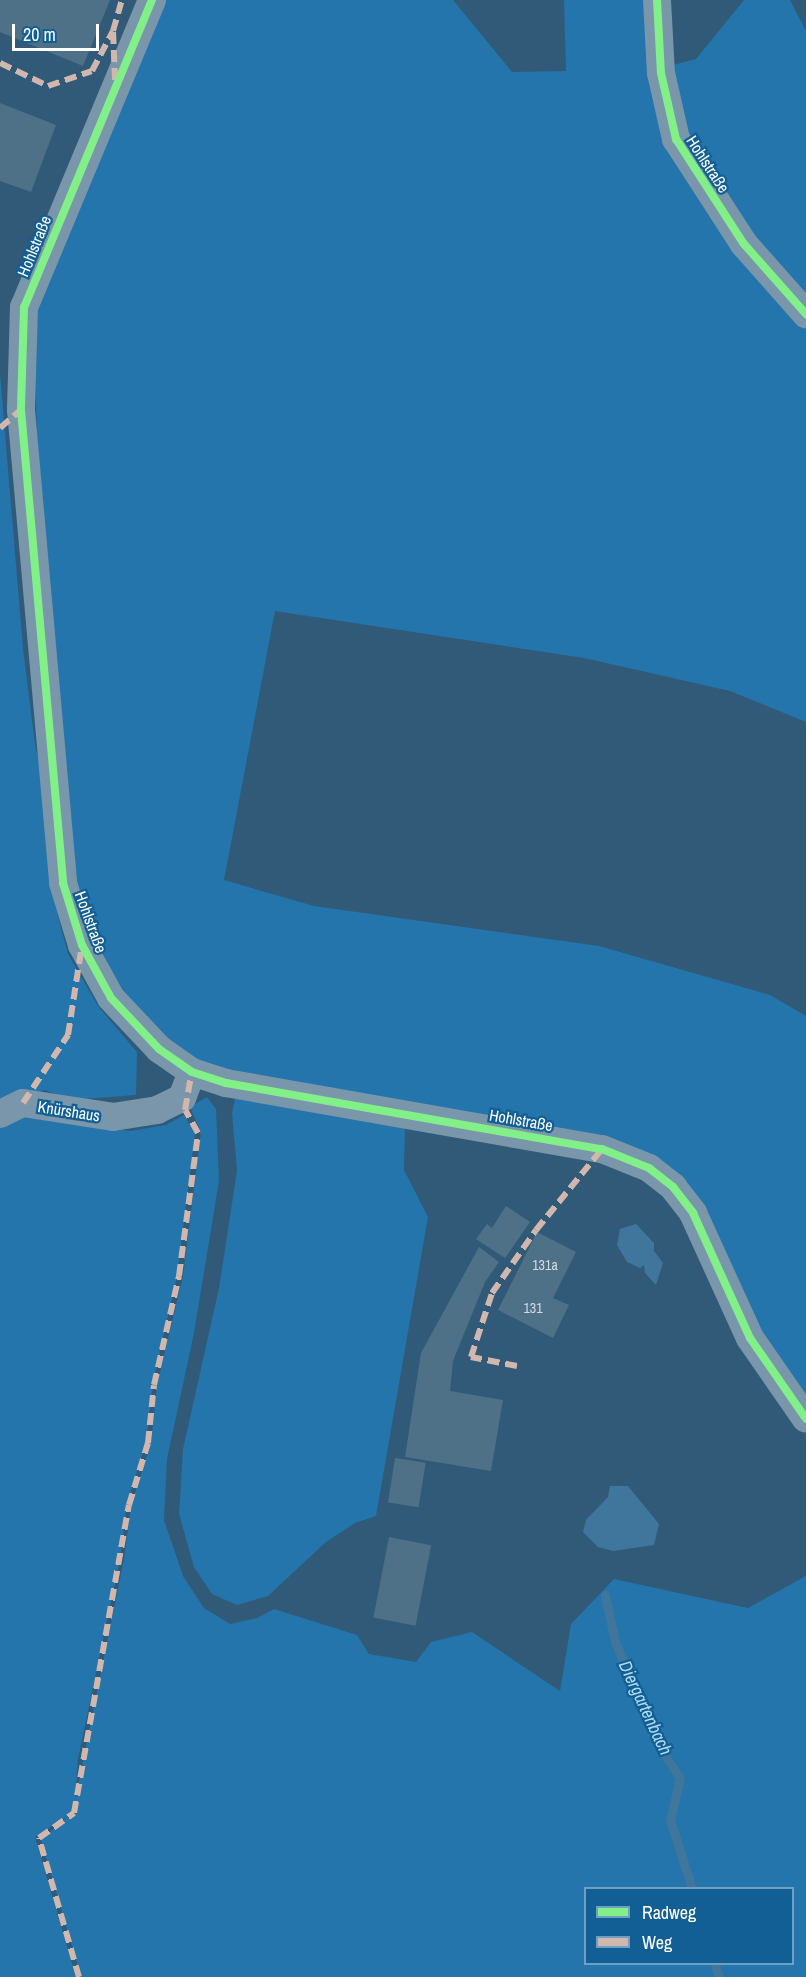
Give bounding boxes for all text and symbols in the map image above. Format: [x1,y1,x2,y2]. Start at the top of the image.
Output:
scale bar [15,12,102,50]
text: 20 m [23,22,56,47]
street label: Hohlstraße [682,132,734,196]
street label: Hohlstraße [13,213,55,279]
street label: Hohlstraße [71,889,111,955]
street label: Knürshaus [37,1097,101,1125]
street label: Hohlstraße [488,1105,554,1135]
house number: 131a [532,1257,558,1273]
house number: 131 [523,1300,543,1316]
water label: Diergartenbach [614,1657,676,1759]
legend [584,1887,794,1965]
text: Radweg [642,1900,696,1925]
text: Weg [642,1930,672,1955]

